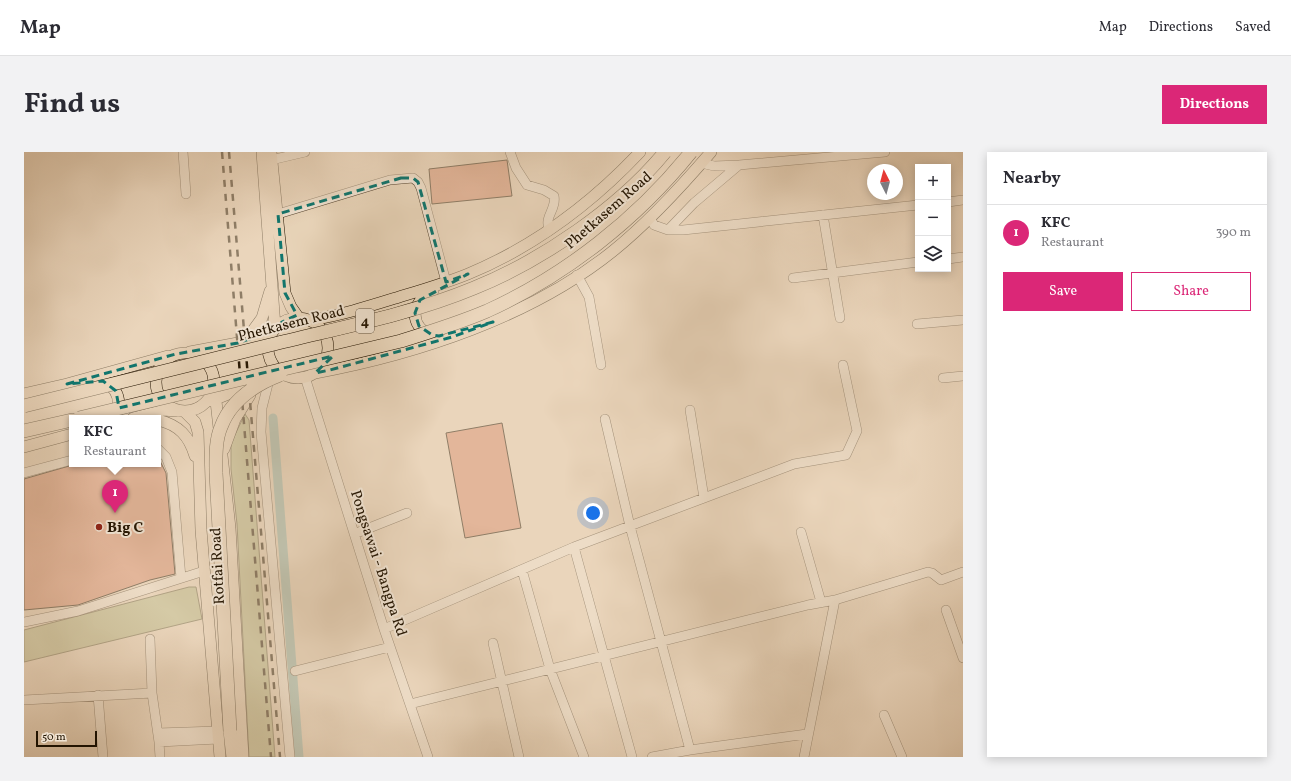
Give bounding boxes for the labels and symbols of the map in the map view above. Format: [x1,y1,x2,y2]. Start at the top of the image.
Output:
north arrow [867,164,903,200]
street label: Phetkasem Road [561,167,657,255]
street label: Phetkasem Road [236,301,347,348]
road number: 4 [356,309,374,333]
pin: 1 [102,480,128,513]
street label: Pongsawai - Bangpa Rd [344,488,411,639]
your location [583,503,603,523]
place label: Big C [107,518,144,539]
marker: Big C [94,522,104,532]
street label: Rotfai Road [206,527,231,605]
scale bar [36,729,97,748]

